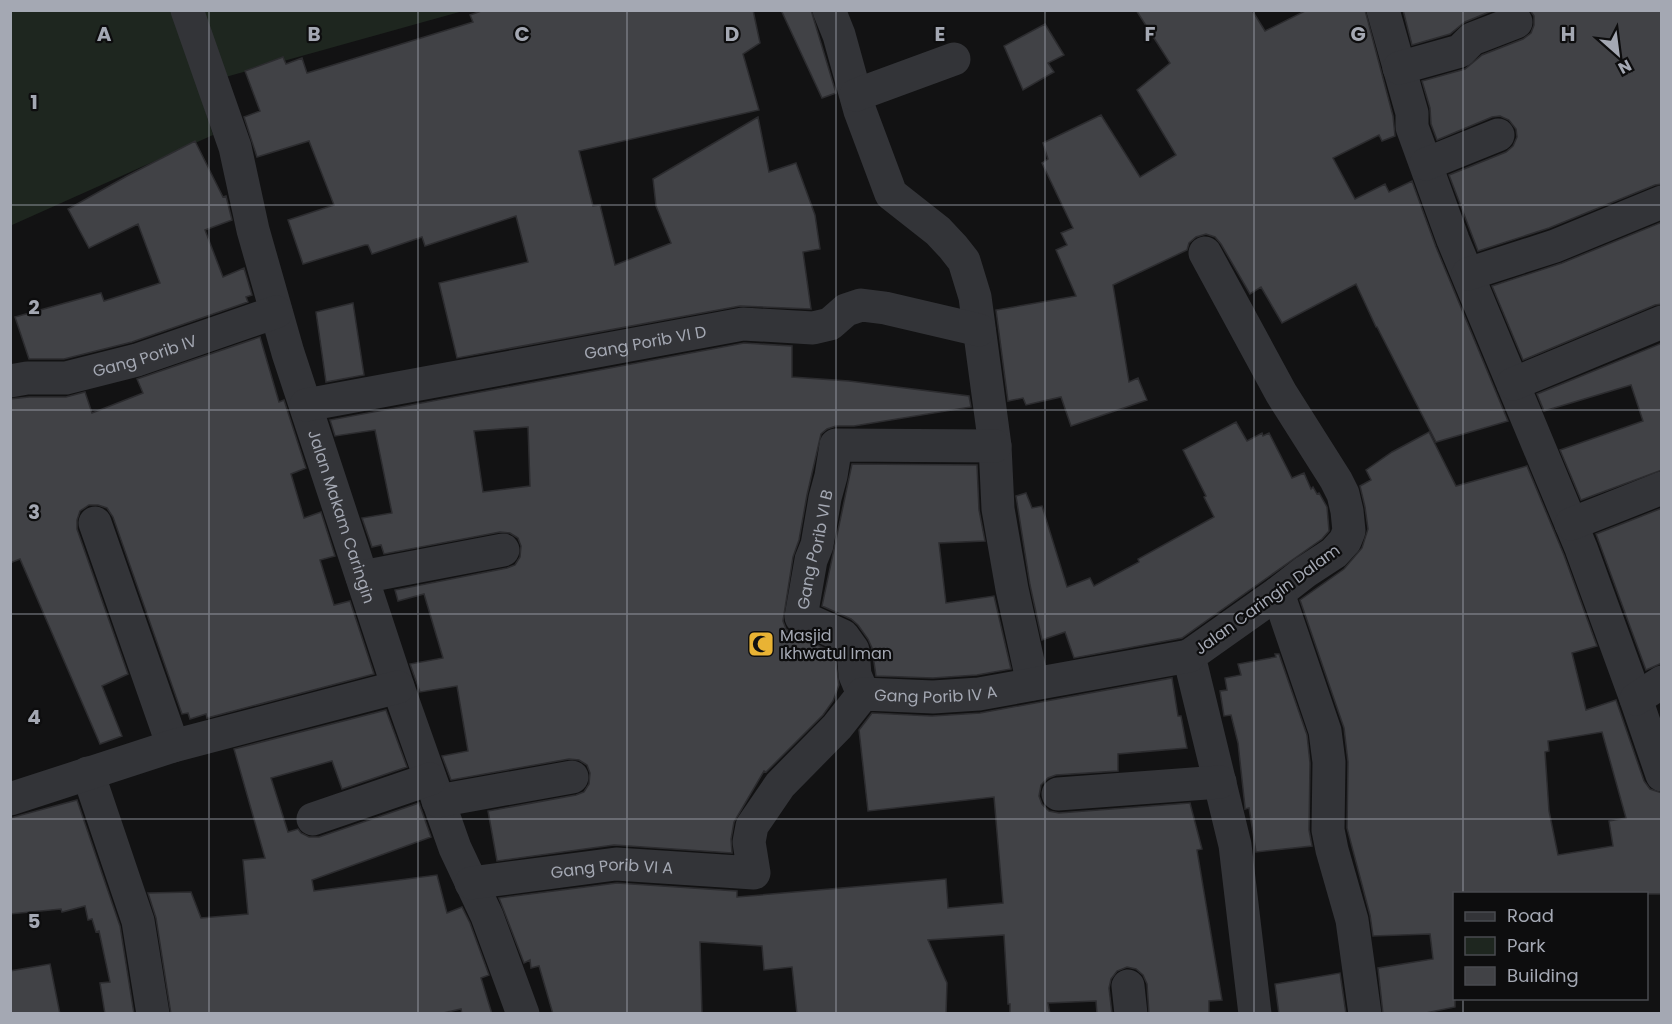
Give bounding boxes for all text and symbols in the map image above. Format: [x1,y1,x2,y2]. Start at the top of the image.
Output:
text: A [97,20,112,48]
text: B [307,20,321,48]
text: C [514,20,530,48]
text: D [725,20,739,48]
text: E [935,20,945,48]
text: F [1145,20,1156,48]
text: G [1350,20,1366,48]
text: H [1561,20,1575,48]
north arrow [1588,24,1648,84]
text: N [1614,54,1636,80]
text: 1 [30,88,38,116]
text: 2 [28,293,40,321]
street label: Gang Porib VI D [582,320,708,365]
street label: Gang Porib IV [90,329,200,383]
street label: Jalan Makam Caringin [302,427,381,606]
street label: Gang Porib VI B [792,487,839,611]
text: 3 [28,498,40,526]
street label: Jalan Caringin Dalam [1190,539,1345,660]
place label: Masjid Ikhwatul Iman [780,624,892,665]
mosque icon: Masjid Ikhwatul Iman [746,629,776,659]
street label: Gang Porib IV A [874,680,999,709]
text: 4 [27,703,41,731]
street label: Gang Porib VI A [549,853,674,884]
legend [1453,892,1648,1000]
text: Road [1507,903,1554,928]
text: 5 [28,907,41,935]
text: Park [1507,933,1546,958]
text: Building [1507,963,1579,988]

